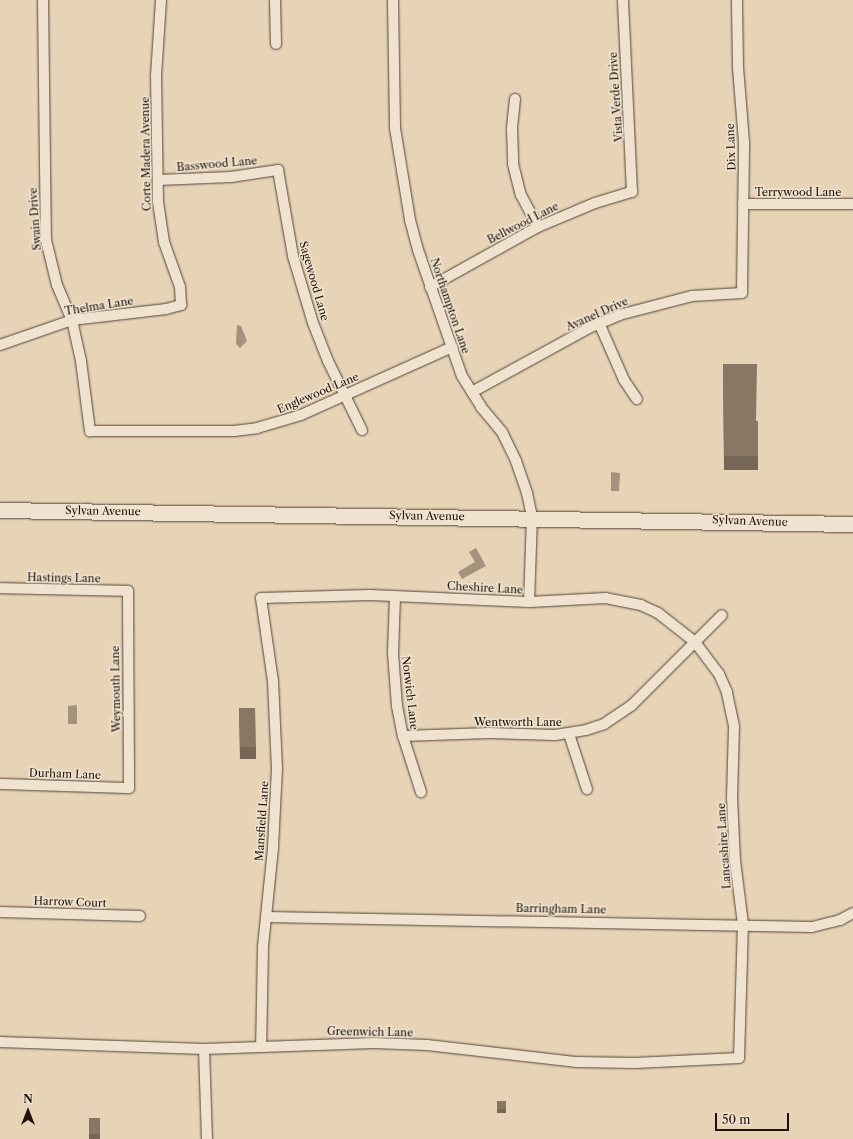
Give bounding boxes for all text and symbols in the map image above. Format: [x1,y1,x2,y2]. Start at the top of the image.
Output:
street label: Vista Verde Drive [606,51,626,143]
street label: Corte Madera Avenue [138,96,154,212]
street label: Dix Lane [724,123,738,171]
street label: Basswood Lane [176,154,258,174]
street label: Terrywood Lane [755,185,841,199]
street label: Swain Drive [26,187,44,251]
street label: Bellwood Lane [485,199,561,247]
street label: Sagewood Lane [296,240,332,322]
street label: Northampton Lane [427,256,473,356]
street label: Thelma Lane [64,294,134,318]
street label: Avanel Drive [564,294,630,334]
street label: Englewood Lane [275,370,361,416]
street label: Sylvan Avenue [65,504,141,518]
street label: Sylvan Avenue [389,509,465,523]
street label: Sylvan Avenue [712,513,788,529]
street label: Hastings Lane [27,571,101,585]
street label: Cheshire Lane [447,579,523,597]
street label: Weymouth Lane [109,646,123,732]
street label: Norwich Lane [399,655,421,731]
street label: Wentworth Lane [474,715,562,729]
street label: Durham Lane [29,766,101,782]
street label: Mansfield Lane [253,780,271,862]
street label: Lancashire Lane [714,803,734,889]
street label: Harrow Court [33,894,107,910]
street label: Barringham Lane [516,902,606,916]
street label: Greenwich Lane [327,1025,413,1039]
north arrow [8,1091,48,1131]
text: N [23,1092,33,1106]
scale bar [717,1105,791,1131]
text: 50 m [722,1112,751,1127]

